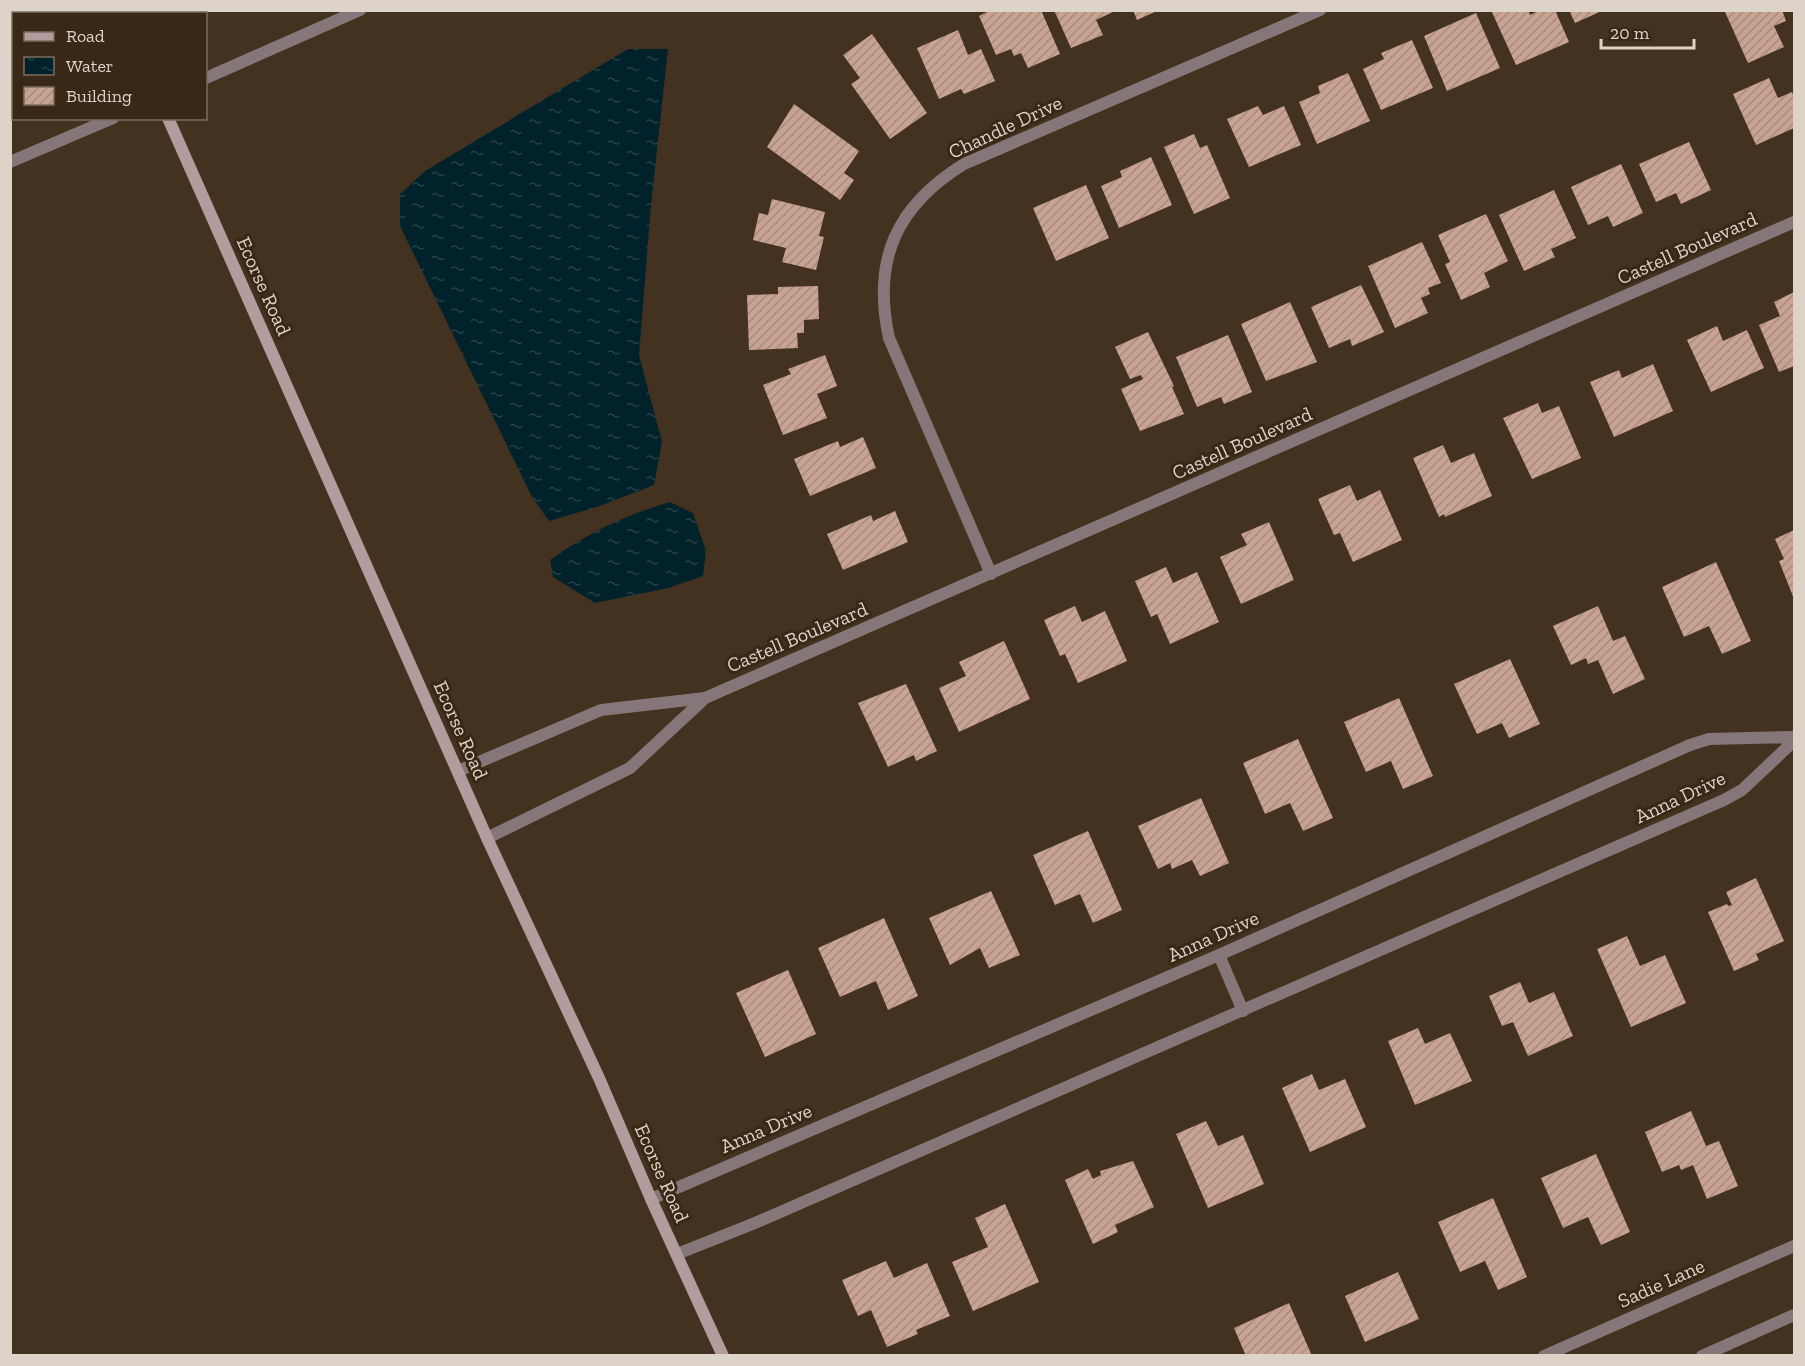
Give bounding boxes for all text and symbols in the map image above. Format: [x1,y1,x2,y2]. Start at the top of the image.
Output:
legend [12,12,207,120]
scale bar [1601,12,1694,50]
text: 20 m [1610,22,1650,44]
text: Road [66,25,105,47]
text: Water [66,55,113,77]
text: Building [66,85,132,107]
street label: Chandle Drive [944,90,1066,164]
street label: Castell Boulevard [1613,206,1761,290]
street label: Ecorse Road [232,233,296,339]
street label: Castell Boulevard [1168,401,1316,485]
street label: Castell Boulevard [723,597,871,677]
street label: Ecorse Road [429,677,493,783]
street label: Anna Drive [1631,766,1729,828]
street label: Anna Drive [1164,905,1262,967]
street label: Anna Drive [717,1098,815,1158]
street label: Ecorse Road [630,1120,694,1226]
street label: Sadie Lane [1614,1253,1708,1313]

